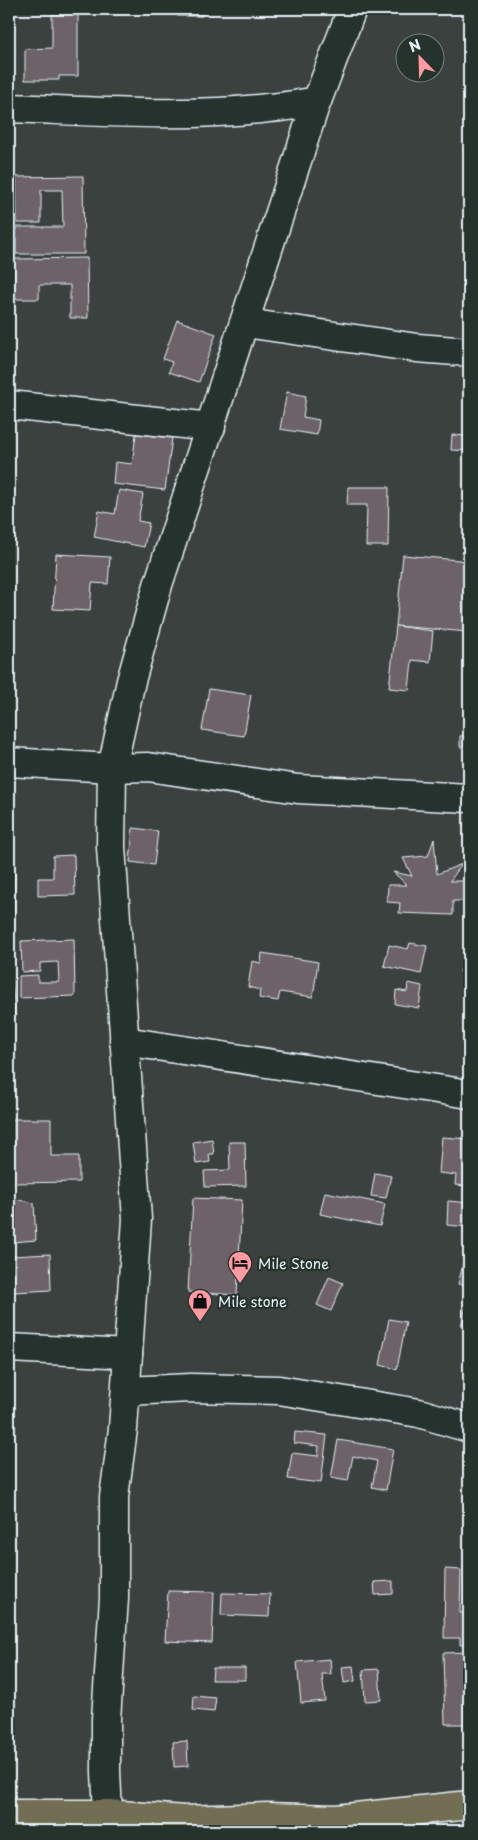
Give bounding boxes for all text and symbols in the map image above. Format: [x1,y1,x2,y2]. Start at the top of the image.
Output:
north arrow [396,32,446,82]
text: N [406,34,424,57]
hotel icon: Mile Stone [227,1250,253,1284]
place label: Mile Stone [258,1253,329,1274]
shop icon: Mile stone [187,1288,213,1322]
place label: Mile stone [218,1291,287,1312]

